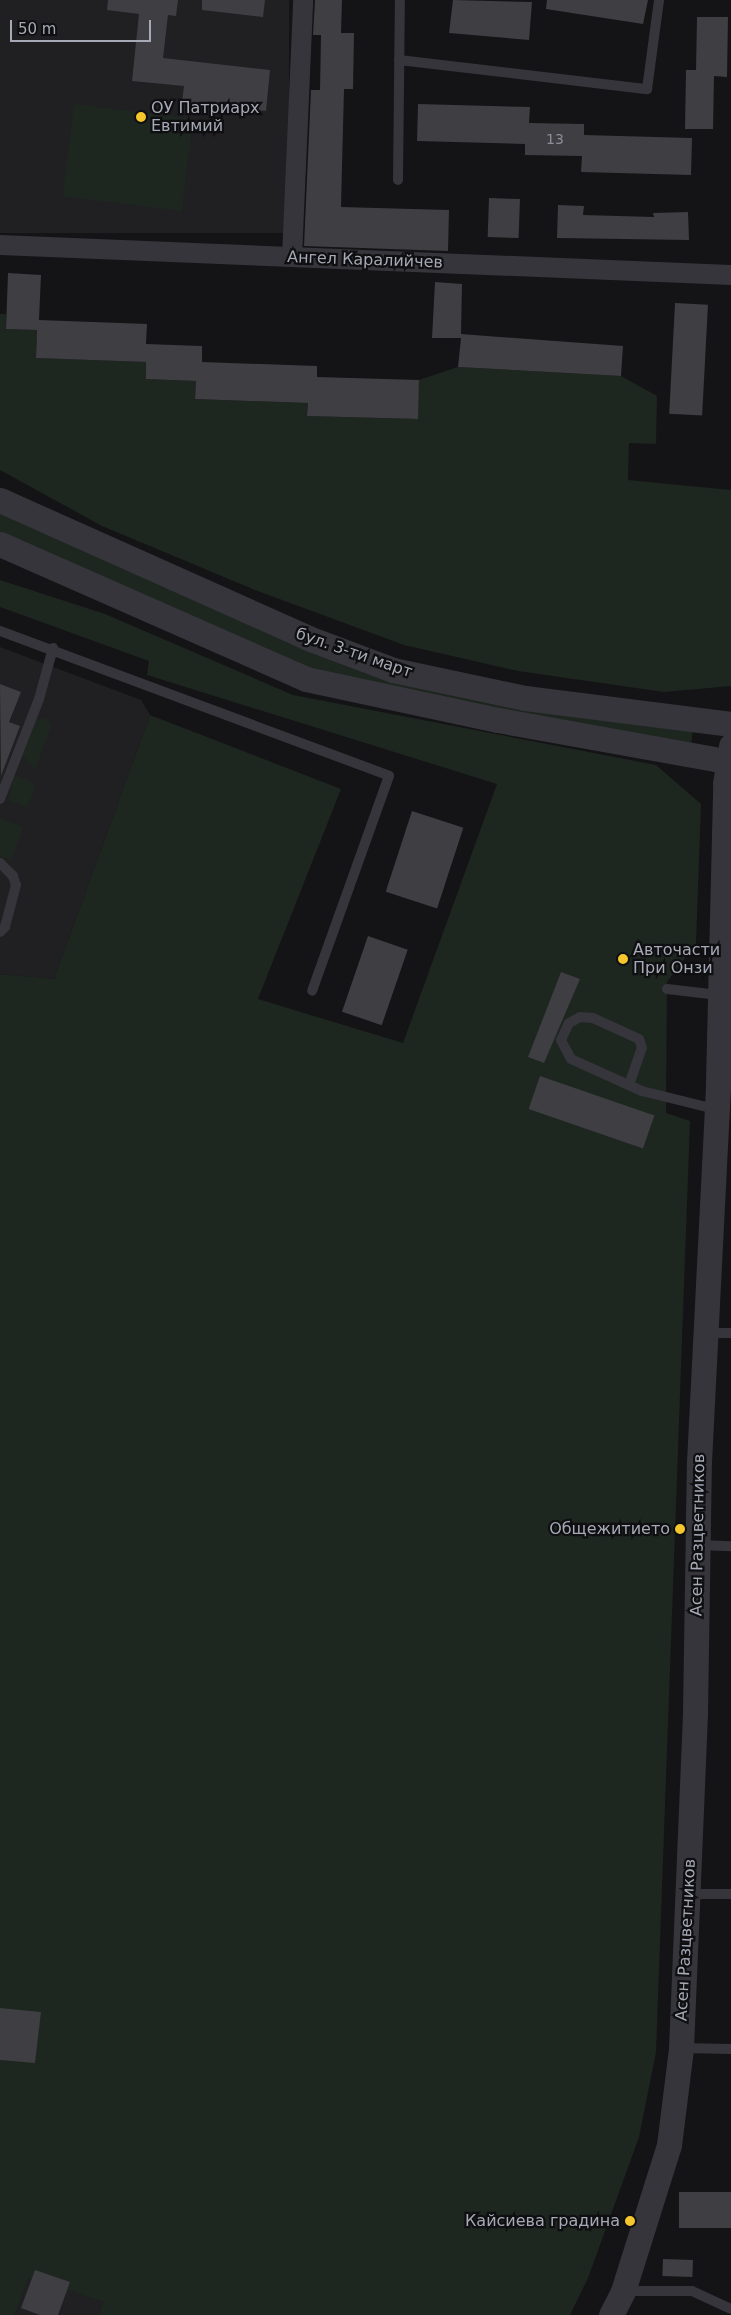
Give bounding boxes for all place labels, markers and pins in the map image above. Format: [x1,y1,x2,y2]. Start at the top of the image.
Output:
place label: ОУ Патриарх Евтимий [151,98,260,136]
marker: ОУ Патриарх Евтимий [135,111,147,123]
place label: Авточасти При Онзи [633,940,720,978]
marker: Авточасти При Онзи [617,953,629,965]
place label: Общежитието [549,1519,670,1539]
marker: Общежитието [674,1523,686,1535]
place label: Кайсиева градина [465,2211,620,2231]
marker: Кайсиева градина [624,2215,636,2227]

